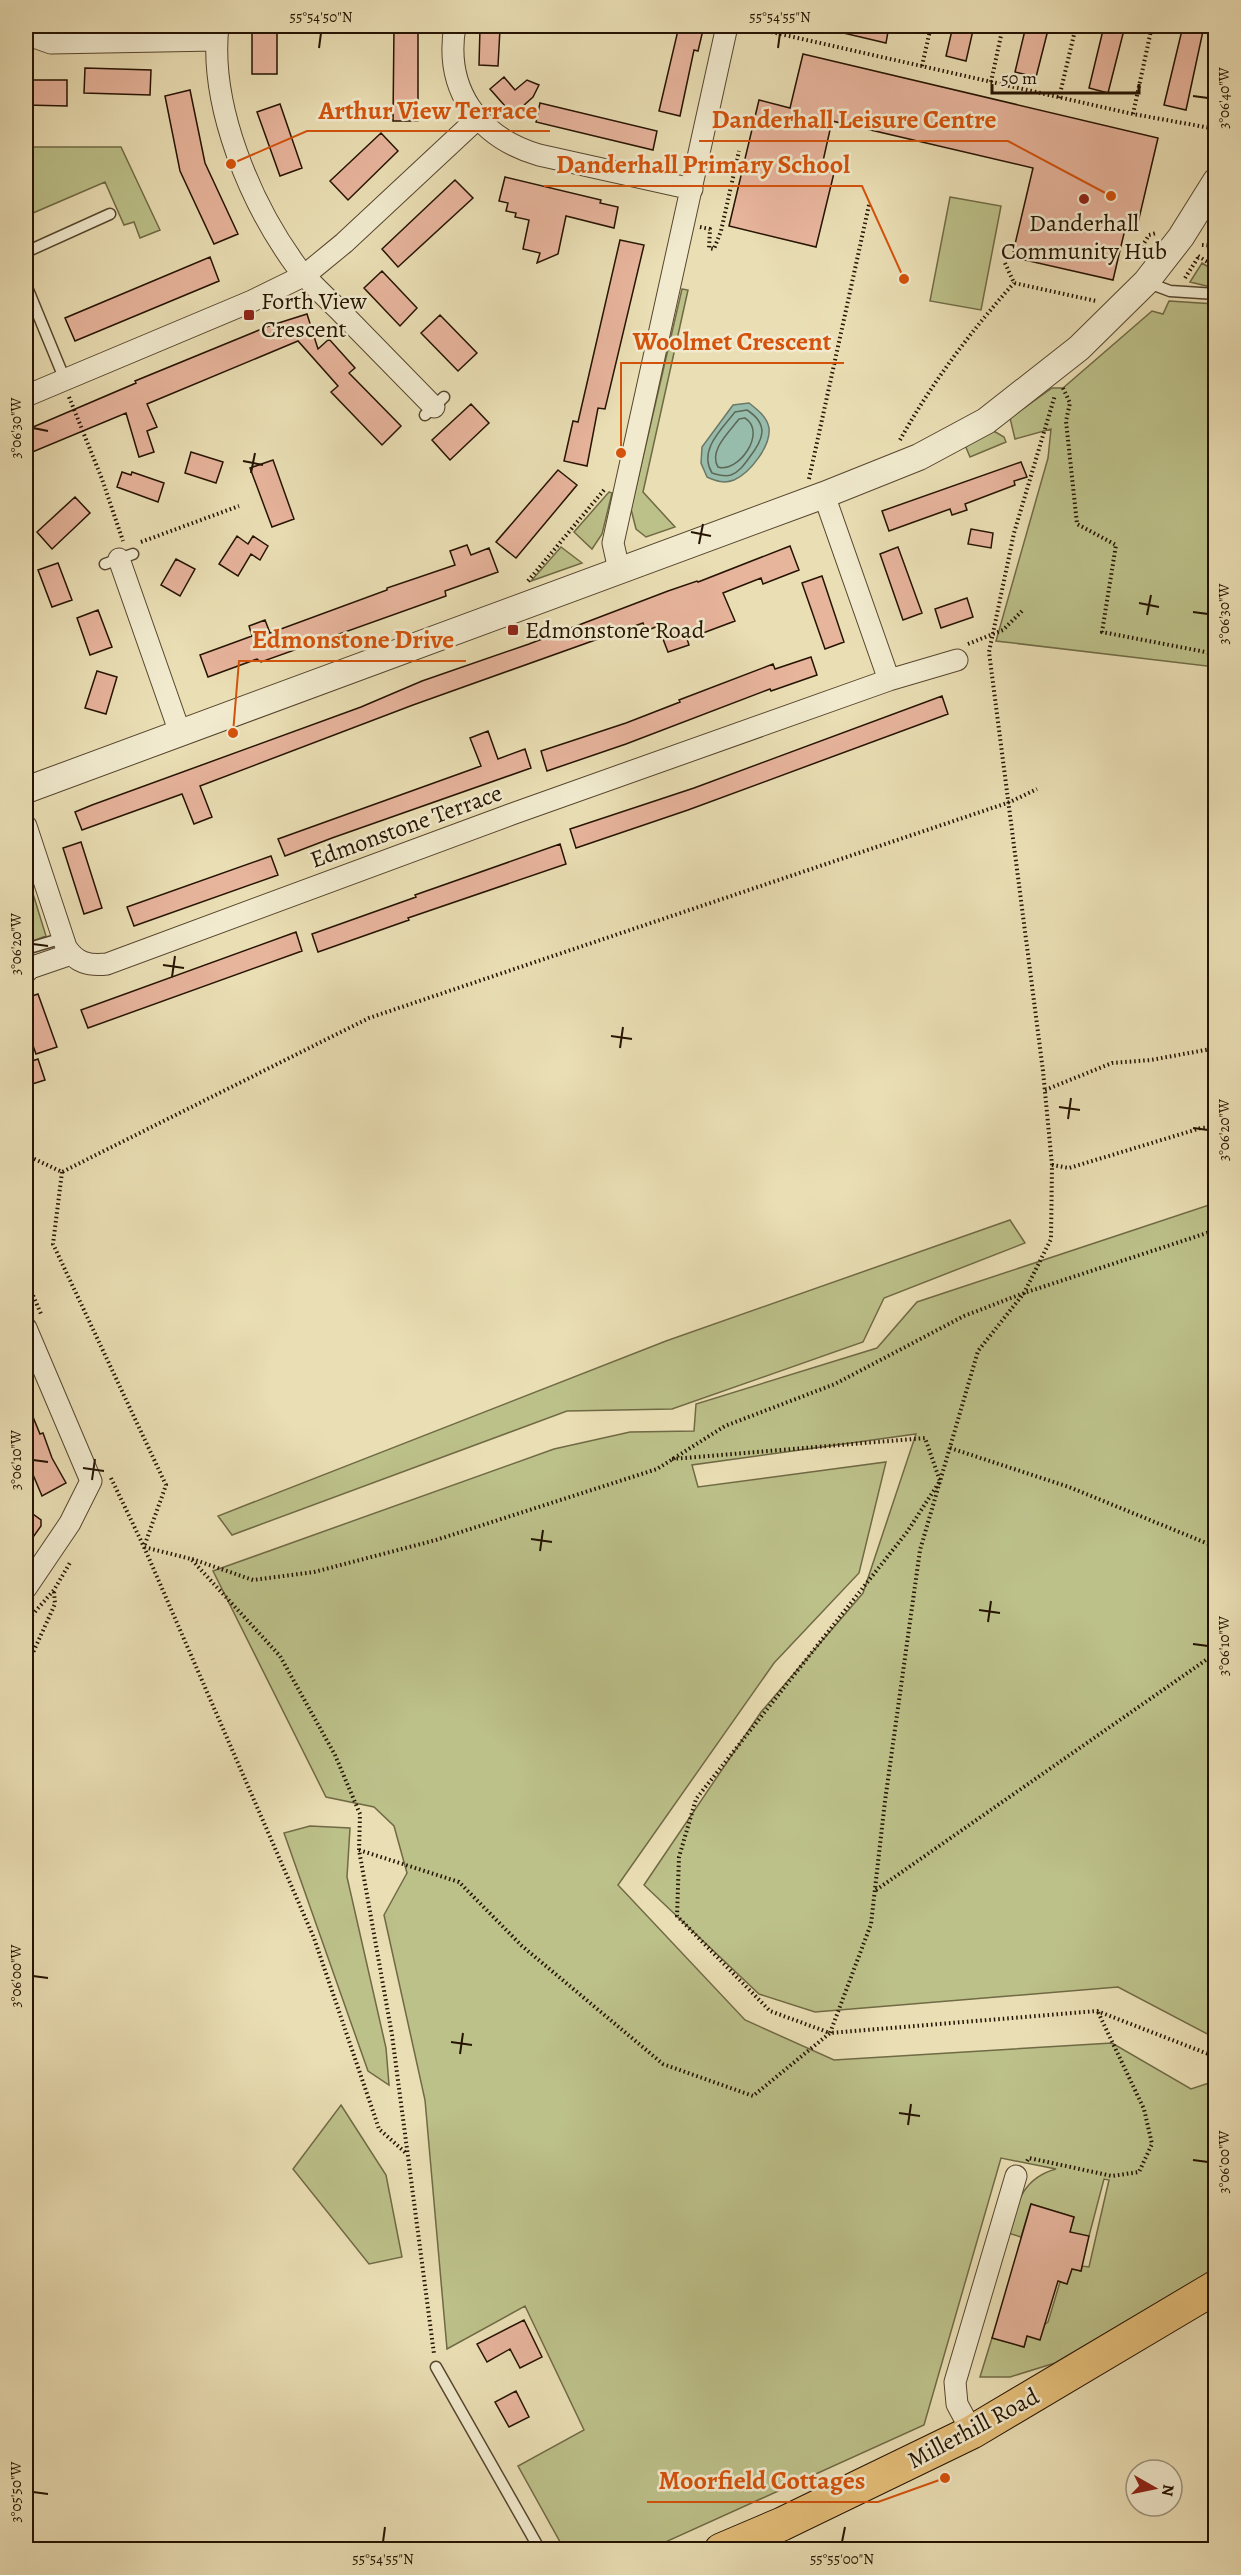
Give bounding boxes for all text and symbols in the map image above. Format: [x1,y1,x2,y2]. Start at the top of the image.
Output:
text: 55°54'50"N [289,7,353,27]
text: 55°54'55"N [749,7,811,27]
scale bar [992,57,1139,95]
text: 50 m [1001,66,1037,90]
text: 3°06'40"W [1214,67,1234,129]
callout: Arthur View Terrace [307,87,550,131]
text: Arthur View Terrace [318,93,537,128]
callout: Danderhall Leisure Centre [699,97,1008,141]
text: Danderhall Leisure Centre [712,102,996,137]
callout: Danderhall Primary School [544,142,862,186]
text: Danderhall Primary School [556,147,850,182]
marker: Danderhall Community Hub [1077,192,1091,206]
place label: Danderhall Community Hub [1001,207,1167,267]
place label: Forth View Crescent [261,285,367,345]
marker: Forth View Crescent [242,308,256,322]
callout: Woolmet Crescent [621,319,844,363]
text: Woolmet Crescent [632,324,832,359]
text: 3°06'30"W [6,397,26,459]
text: 3°06'30"W [1214,583,1234,645]
place label: Edmonstone Road [525,614,705,646]
callout: Edmonstone Drive [239,617,466,661]
text: Edmonstone Drive [252,622,454,657]
marker: Edmonstone Road [506,623,520,637]
street label: Edmonstone Terrace [306,776,506,876]
text: 3°06'20"W [6,913,26,975]
text: 3°06'20"W [1214,1099,1234,1161]
text: 3°06'10"W [6,1430,26,1490]
text: 3°06'10"W [1214,1616,1234,1676]
text: 3°06'00"W [6,1945,26,2007]
text: 3°06'00"W [1214,2131,1234,2193]
street label: Millerhill Road [902,2380,1044,2476]
callout: Moorfield Cottages [647,2458,878,2502]
north arrow [1124,2458,1184,2518]
text: 3°05'50"W [6,2462,26,2522]
text: Moorfield Cottages [659,2463,865,2498]
text: N [1156,2483,1180,2498]
text: 55°54'55"N [352,2549,414,2569]
text: 55°55'00"N [810,2549,874,2569]

